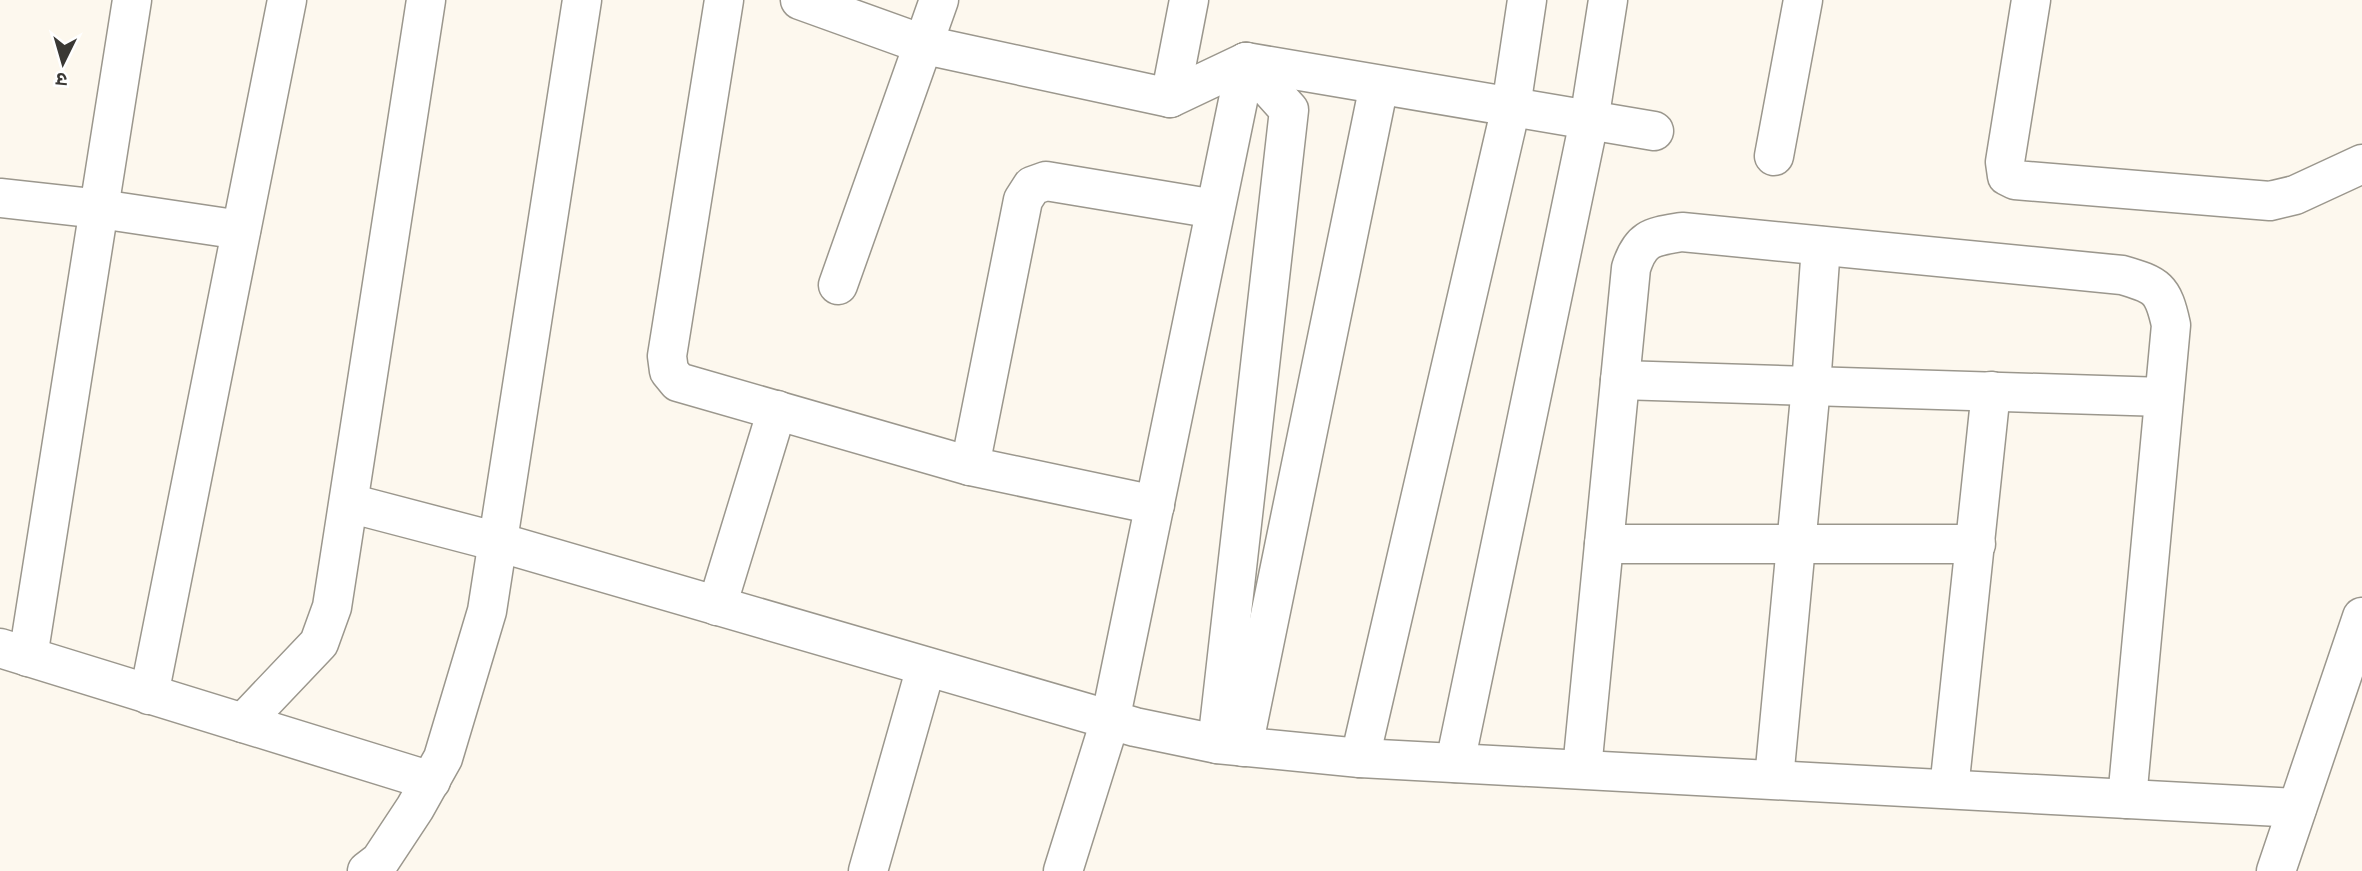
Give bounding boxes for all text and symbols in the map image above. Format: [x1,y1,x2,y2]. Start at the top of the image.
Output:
north arrow [28,28,98,98]
text: उ [54,67,68,92]

